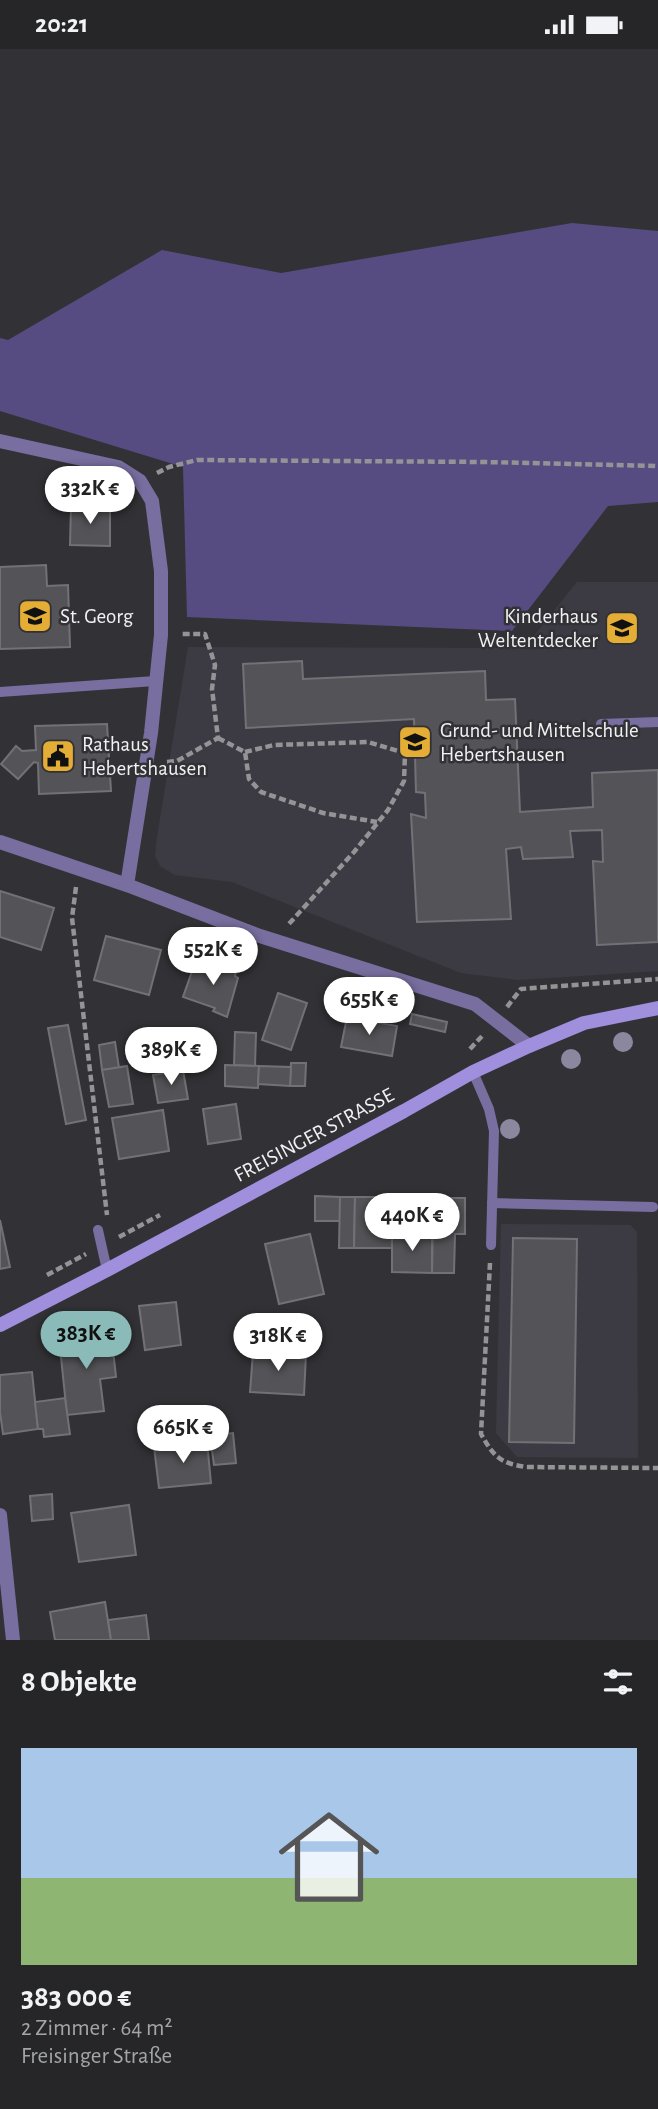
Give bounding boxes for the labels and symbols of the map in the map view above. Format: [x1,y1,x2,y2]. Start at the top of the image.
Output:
pin: 332K € [33,467,147,526]
school or university icon: St. Georg [16,597,54,635]
place label: St. Georg [60,606,134,627]
place label: Kinderhaus Weltentdecker [478,606,598,651]
school or university icon: Kinderhaus Weltentdecker [603,609,641,647]
place label: Grund- und Mittelschule Hebertshausen [440,720,639,765]
school or university icon: Grund- und Mittelschule Hebertshausen [396,723,434,761]
place label: Rathaus Hebertshausen [82,734,207,779]
public building icon: Rathaus Hebertshausen [39,737,77,775]
pin: 552K € [156,927,270,987]
pin: 655K € [312,977,426,1037]
pin: 389K € [114,1027,228,1087]
street label: FREISINGER STRASSE [231,1084,397,1186]
pin: 440K € [355,1193,469,1253]
pin: 383K € [29,1311,143,1371]
pin: 318K € [221,1313,335,1373]
pin: 665K € [126,1405,240,1465]

